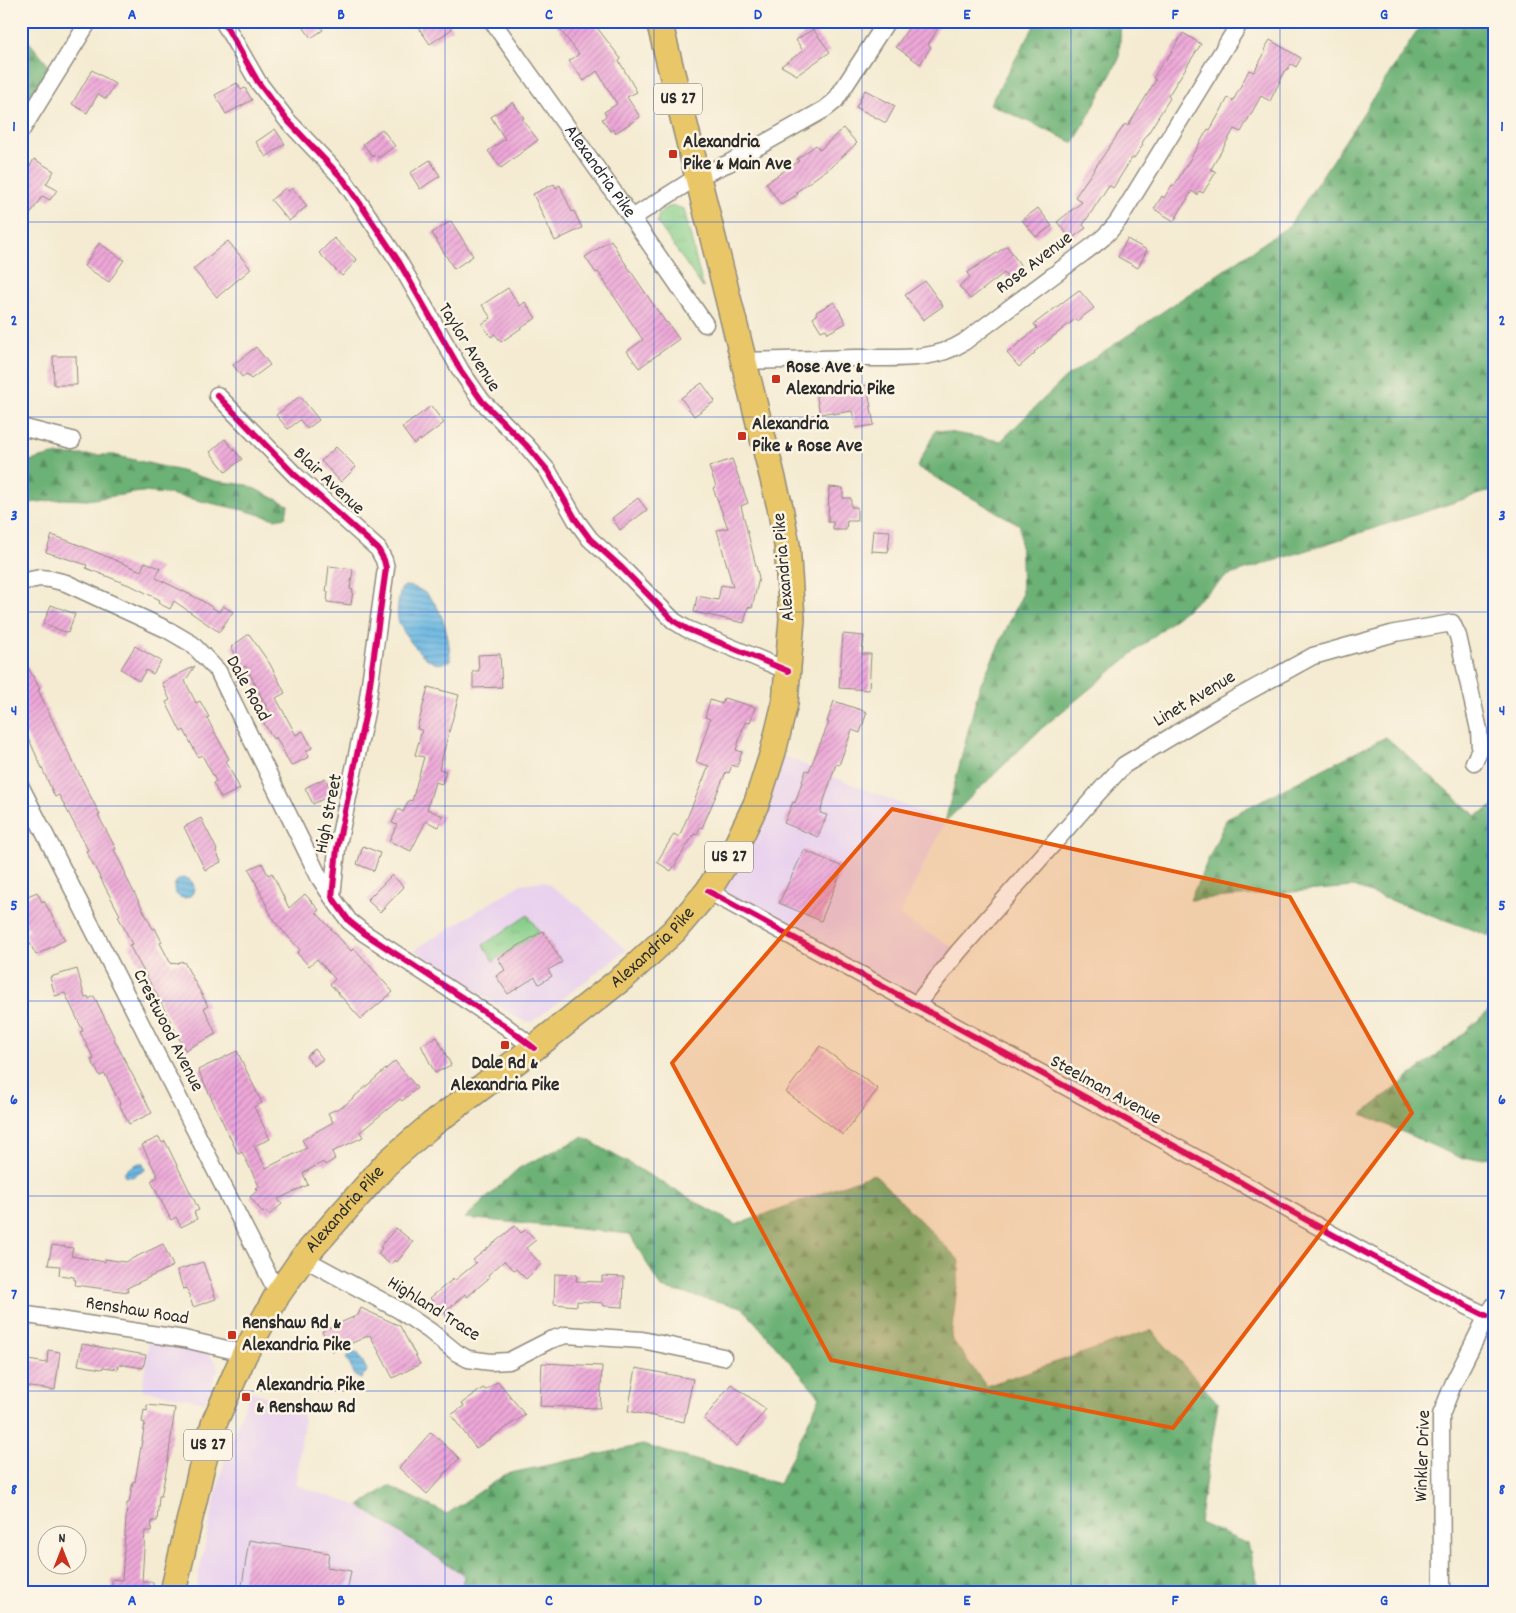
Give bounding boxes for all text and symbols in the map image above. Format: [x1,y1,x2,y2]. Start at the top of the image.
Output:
text: A [128,4,137,27]
text: B [337,4,345,27]
text: C [545,4,553,27]
text: D [754,4,763,27]
text: E [963,4,971,27]
text: F [1171,4,1179,27]
text: G [1380,4,1388,27]
road number: US 27 [654,84,702,115]
text: 1 [12,116,16,139]
text: 1 [1500,116,1504,139]
street label: Alexandria Pike [557,120,642,224]
place label: Alexandria Pike & Main Ave [683,130,792,179]
marker: Alexandria Pike & Main Ave [667,148,679,160]
street label: Rose Avenue [991,226,1079,302]
street label: Taylor Avenue [430,298,506,398]
text: 2 [11,310,18,333]
text: 2 [1499,310,1506,333]
place label: Rose Ave & Alexandria Pike [786,355,895,404]
marker: Rose Ave & Alexandria Pike [770,373,782,385]
place label: Alexandria Pike & Rose Ave [752,412,862,461]
marker: Alexandria Pike & Rose Ave [736,430,748,442]
street label: Blair Avenue [286,442,370,522]
text: 3 [10,505,18,528]
text: 3 [1498,505,1506,528]
street label: Alexandria Pike [767,512,803,622]
street label: Dale Road [218,651,276,727]
street label: Linet Avenue [1149,665,1241,735]
text: 4 [11,700,17,723]
text: 4 [1499,700,1505,723]
street label: High Street [309,772,351,856]
road number: US 27 [705,842,753,872]
text: 5 [10,895,18,918]
text: 5 [1498,895,1506,918]
street label: Alexandria Pike [605,901,702,996]
street label: Crestwood Avenue [125,965,209,1097]
marker: Dale Rd & Alexandria Pike [499,1039,511,1051]
street label: Steelman Avenue [1044,1049,1166,1133]
place label: Dale Rd & Alexandria Pike [451,1051,559,1100]
text: 6 [10,1089,18,1112]
text: 6 [1498,1089,1506,1112]
street label: Alexandria Pike [299,1160,392,1260]
street label: Highland Trace [381,1271,485,1349]
text: 7 [11,1284,17,1307]
text: 7 [1499,1284,1505,1307]
street label: Renshaw Road [83,1291,191,1333]
place label: Renshaw Rd & Alexandria Pike [242,1311,351,1360]
marker: Renshaw Rd & Alexandria Pike [226,1329,238,1341]
place label: Alexandria Pike & Renshaw Rd [256,1373,365,1422]
marker: Alexandria Pike & Renshaw Rd [240,1391,252,1403]
street label: Winkler Drive [1409,1410,1439,1502]
road number: US 27 [184,1430,232,1460]
text: 8 [11,1479,18,1502]
text: 8 [1499,1479,1506,1502]
north arrow [38,1526,88,1576]
text: N [59,1529,66,1549]
text: A [128,1590,137,1613]
text: B [337,1590,345,1613]
text: C [545,1590,553,1613]
text: D [754,1590,763,1613]
text: E [963,1590,971,1613]
text: F [1171,1590,1179,1613]
text: G [1380,1590,1388,1613]

